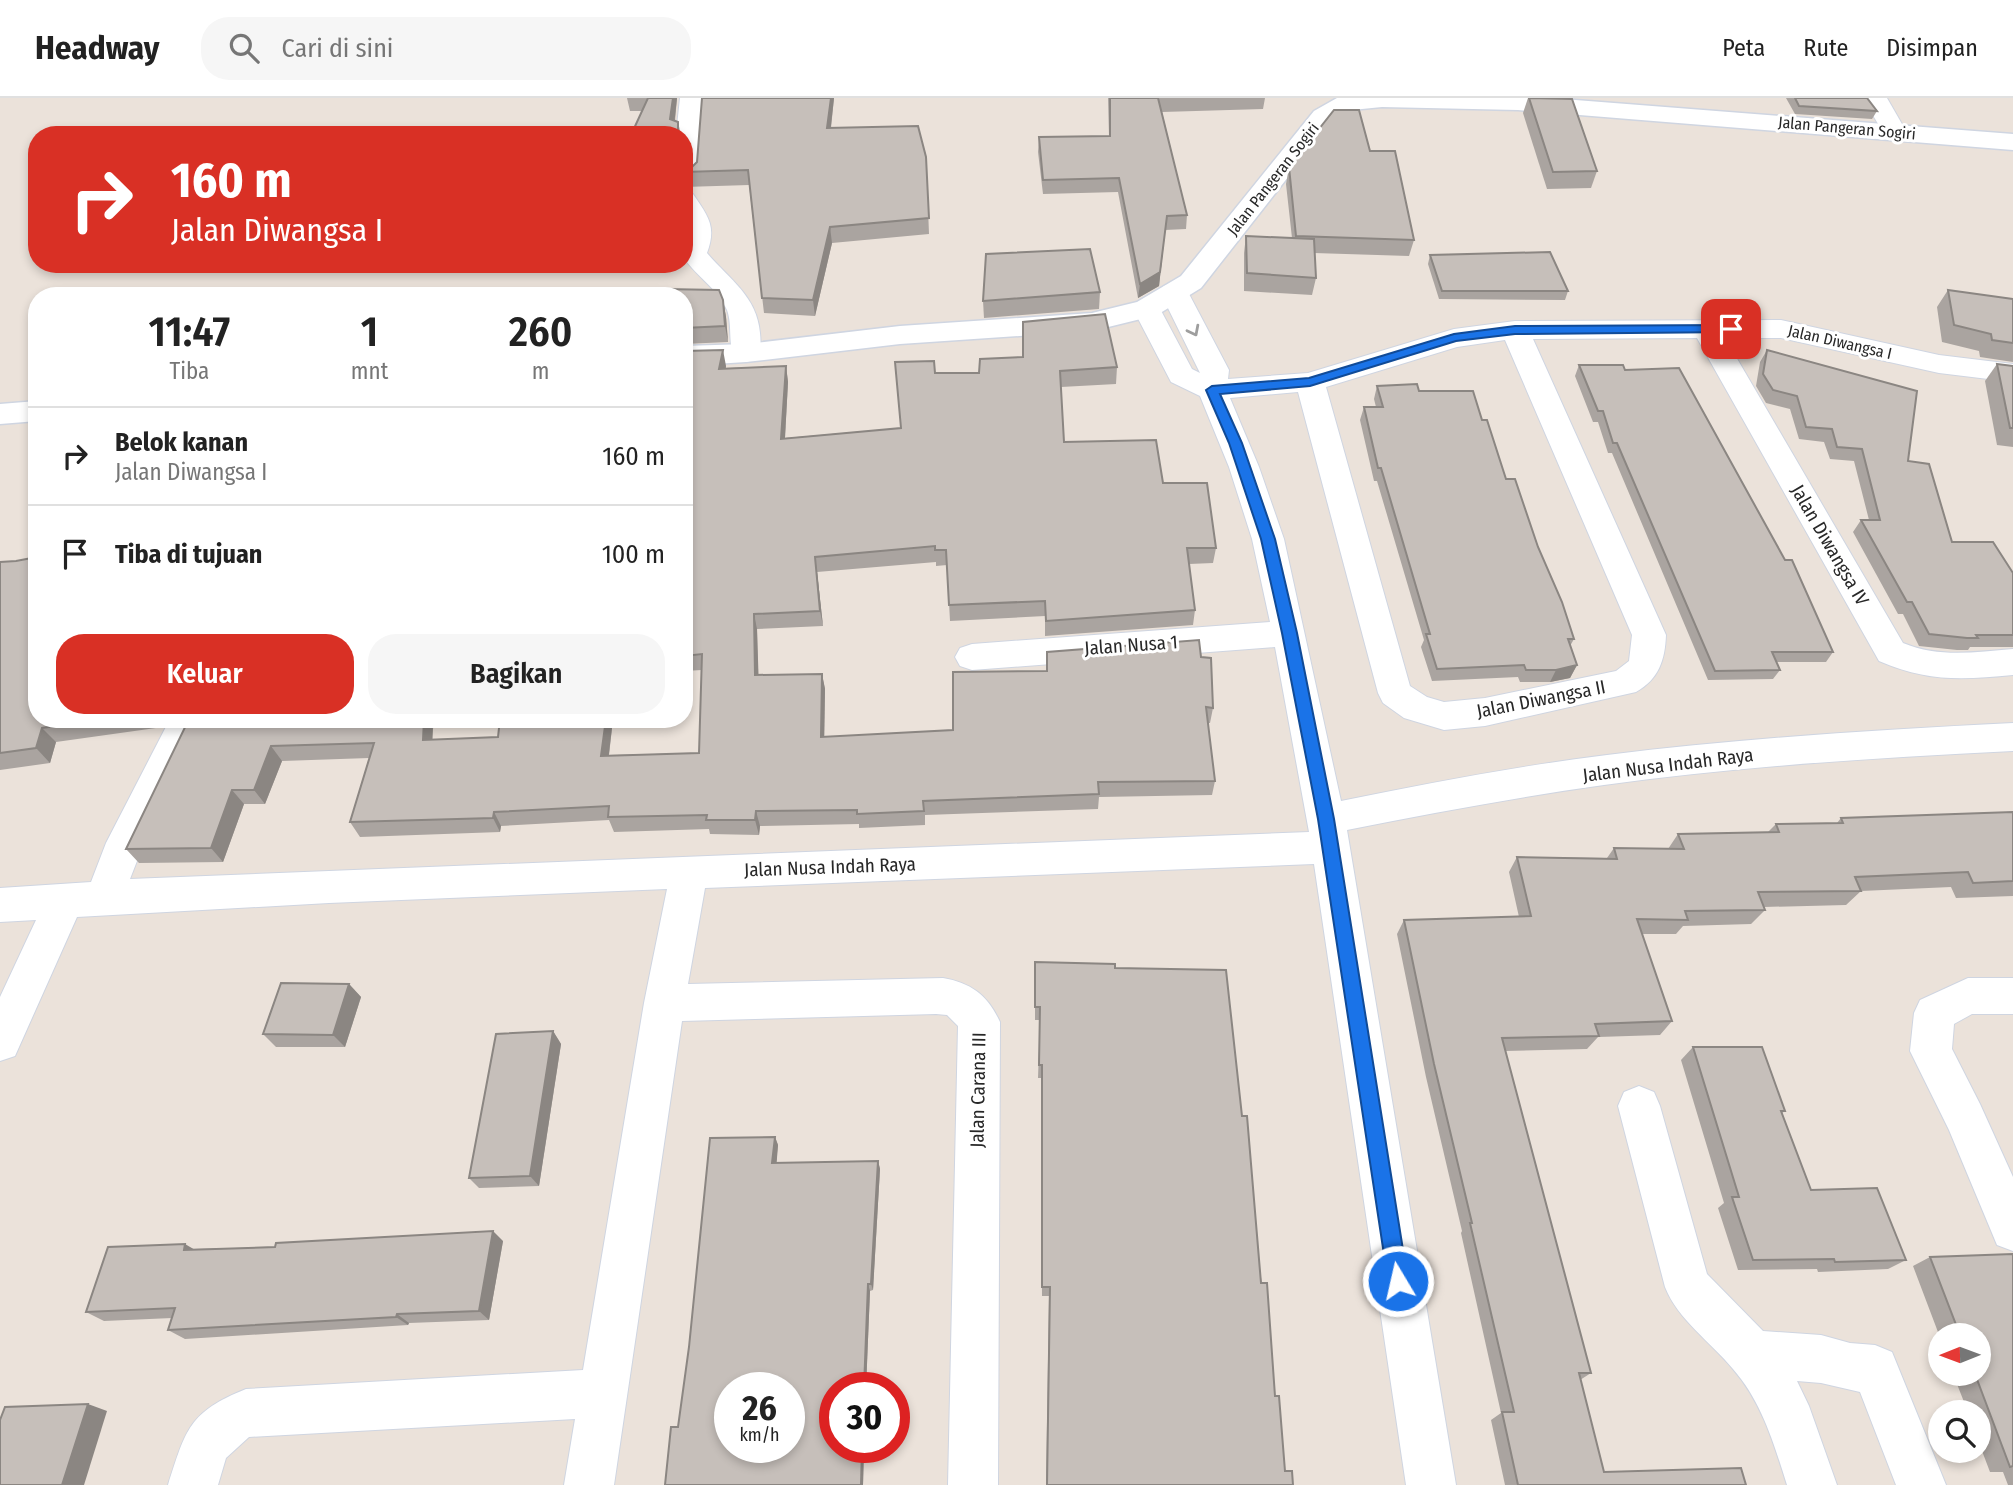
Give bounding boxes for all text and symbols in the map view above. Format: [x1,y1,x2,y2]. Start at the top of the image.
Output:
search box [201,17,691,80]
text: Headway [35,28,159,68]
icon: search [225,29,263,67]
text: Cari di sini [281,33,393,64]
text: Peta [1722,34,1765,62]
text: Rute [1803,34,1848,62]
text: Disimpan [1886,34,1978,62]
street label: Jalan Pangeran Sogiri [1778,113,1916,143]
street label: Jalan Pangeran Sogiri [1223,119,1323,239]
text: 160 m [171,151,292,210]
icon: right [56,154,147,245]
text: Jalan Diwangsa I [171,211,383,249]
pin [1701,299,1761,359]
text: 11:47 [149,307,230,357]
text: 1 [361,307,378,357]
text: 260 [509,307,572,357]
icon: arrive [1712,310,1750,348]
street label: Jalan Diwangsa I [1786,321,1894,363]
one-way arrow [1186,324,1200,336]
text: Tiba [170,357,209,385]
text: mnt [351,357,388,385]
text: m [532,357,549,385]
text: Belok kanan [115,427,248,458]
icon: right [56,437,94,475]
text: 160 m [602,441,665,472]
text: Jalan Diwangsa I [115,458,267,486]
street label: Jalan Diwangsa IV [1786,481,1874,610]
icon: arrive [56,535,94,573]
text: Tiba di tujuan [115,539,262,570]
text: 100 m [602,539,665,570]
street label: Jalan Nusa 1 [1083,630,1179,660]
button: Keluar [56,634,354,714]
button: Bagikan [368,634,665,714]
street label: Jalan Diwangsa II [1475,675,1607,723]
street label: Jalan Nusa Indah Raya [1581,743,1755,787]
street label: Jalan Nusa Indah Raya [744,853,916,881]
street label: Jalan Carana III [965,1032,991,1148]
position arrow [1361,1244,1435,1318]
north arrow [1928,1323,1992,1386]
map controls [1928,1323,1991,1463]
speed limit sign: 30 [819,1372,910,1463]
text: 26 [742,1387,777,1429]
button: search [1928,1400,1991,1463]
text: km/h [739,1424,780,1446]

